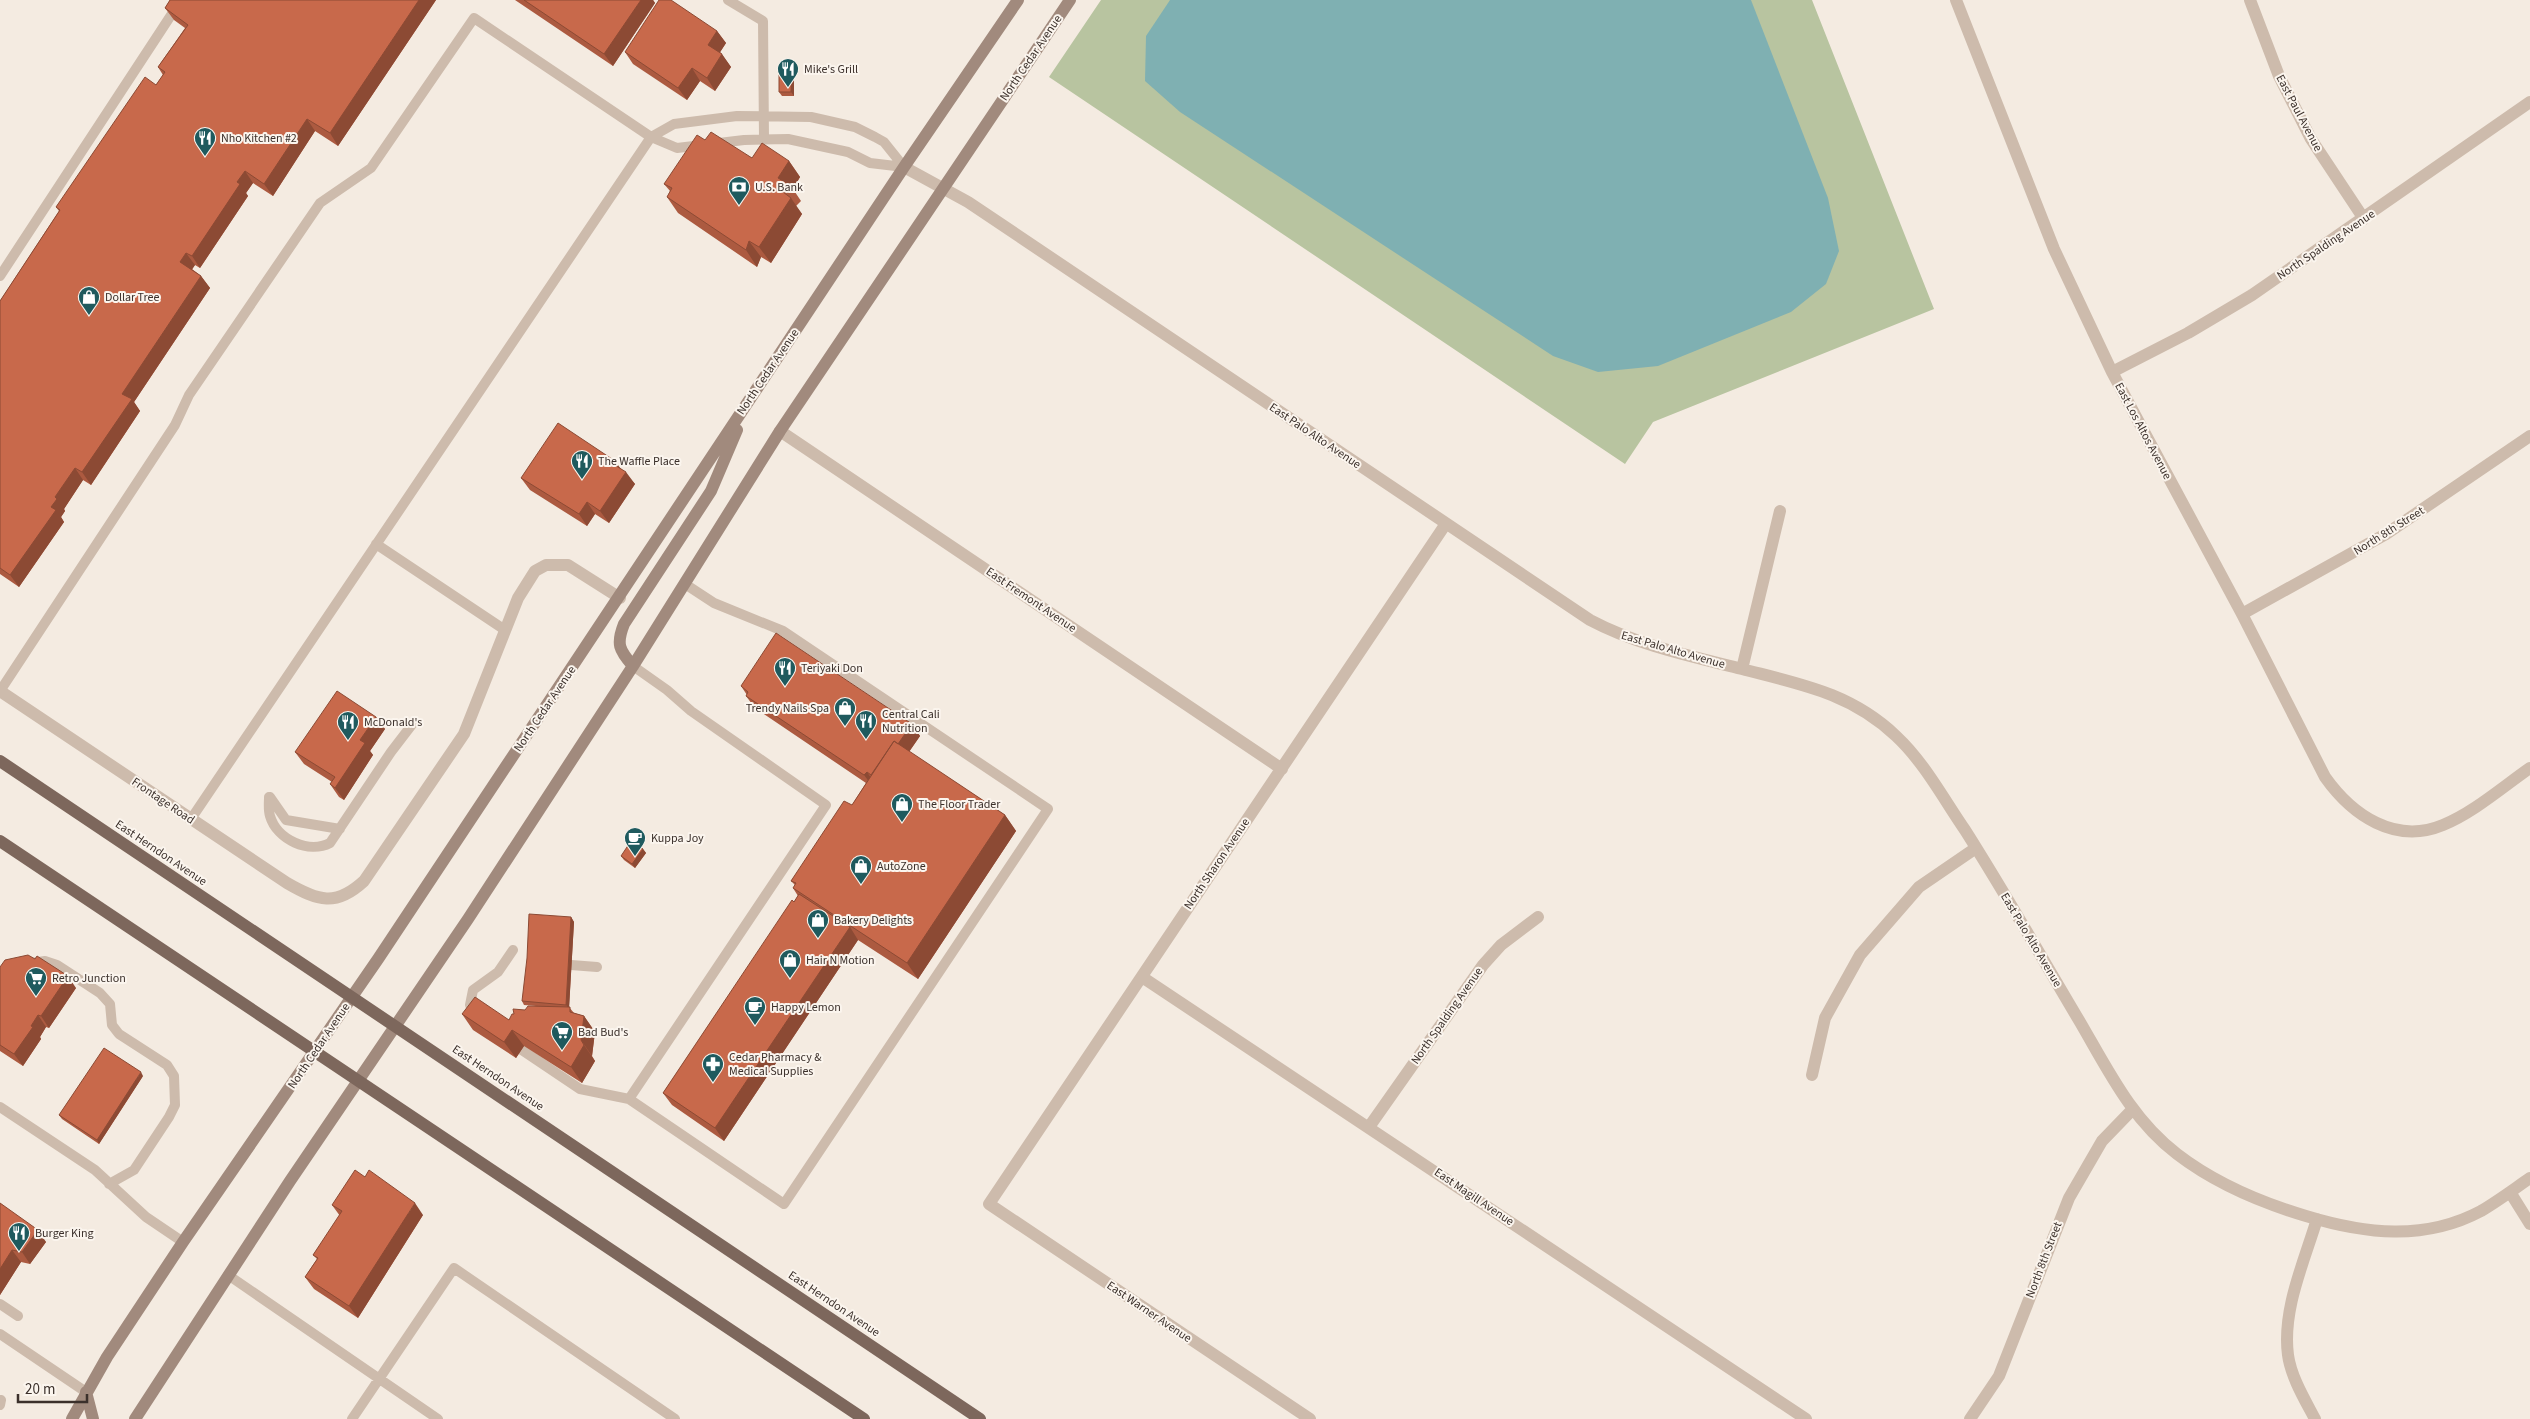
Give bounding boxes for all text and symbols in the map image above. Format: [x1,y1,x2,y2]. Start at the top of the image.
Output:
street label: North Cedar Avenue [996,12,1066,104]
restaurant icon: Mike's Grill [776,57,800,88]
place label: Mike's Grill [804,61,858,78]
street label: East Paul Avenue [2272,72,2326,155]
restaurant icon: Nho Kitchen #2 [193,126,217,157]
place label: Nho Kitchen #2 [221,130,297,147]
bank icon: U.S. Bank [727,175,751,206]
place label: U.S. Bank [755,179,803,196]
street label: North Spalding Avenue [2274,206,2378,284]
shop icon: Dollar Tree [77,285,101,316]
place label: Dollar Tree [105,289,159,306]
street label: North Cedar Avenue [733,326,803,418]
street label: East Los Altos Avenue [2110,380,2176,483]
street label: East Palo Alto Avenue [1266,399,1364,473]
restaurant icon: The Waffle Place [570,449,594,480]
place label: The Waffle Place [598,453,680,470]
street label: North 8th Street [2350,502,2428,560]
street label: East Fremont Avenue [982,563,1080,637]
street label: East Palo Alto Avenue [1619,627,1727,673]
restaurant icon: Teriyaki Don [773,656,797,687]
place label: Teriyaki Don [801,660,863,677]
street label: North Cedar Avenue [510,663,580,755]
shop icon: Trendy Nails Spa [833,696,857,727]
place label: Trendy Nails Spa [746,700,829,717]
place label: Central Cali Nutrition [882,706,940,737]
restaurant icon: Central Cali Nutrition [854,709,878,740]
restaurant icon: McDonald's [336,710,360,741]
place label: McDonald's [364,714,422,731]
street label: Frontage Road [128,774,198,828]
shop icon: The Floor Trader [890,792,914,823]
place label: The Floor Trader [918,796,1001,813]
street label: North Sharon Avenue [1180,815,1254,913]
street label: East Herndon Avenue [112,816,210,890]
cafe icon: Kuppa Joy [623,826,647,857]
place label: Kuppa Joy [651,830,704,847]
shop icon: AutoZone [849,854,873,885]
place label: AutoZone [877,858,926,875]
street label: East Palo Alto Avenue [1996,890,2066,990]
shop icon: Bakery Delights [806,908,830,939]
place label: Bakery Delights [834,912,912,929]
shop icon: Hair N Motion [778,948,802,979]
place label: Hair N Motion [806,952,875,969]
street label: North Spalding Avenue [1407,964,1487,1068]
supermarket icon: Retro Junction [24,966,48,997]
place label: Retro Junction [52,970,126,987]
cafe icon: Happy Lemon [743,995,767,1026]
place label: Happy Lemon [771,999,841,1016]
street label: North Cedar Avenue [284,1000,354,1092]
supermarket icon: Bad Bud's [550,1020,574,1051]
place label: Bad Bud's [578,1024,628,1041]
street label: East Herndon Avenue [449,1041,547,1115]
place label: Cedar Pharmacy & Medical Supplies [729,1049,822,1080]
pharmacy icon: Cedar Pharmacy & Medical Supplies [701,1052,725,1083]
street label: East Magill Avenue [1431,1164,1517,1230]
street label: North 8th Street [2022,1219,2066,1301]
restaurant icon: Burger King [7,1221,31,1252]
place label: Burger King [35,1225,94,1242]
street label: East Herndon Avenue [785,1267,883,1341]
street label: East Warner Avenue [1103,1277,1195,1347]
scale bar [18,1372,86,1404]
text: 20 m [25,1379,55,1400]

